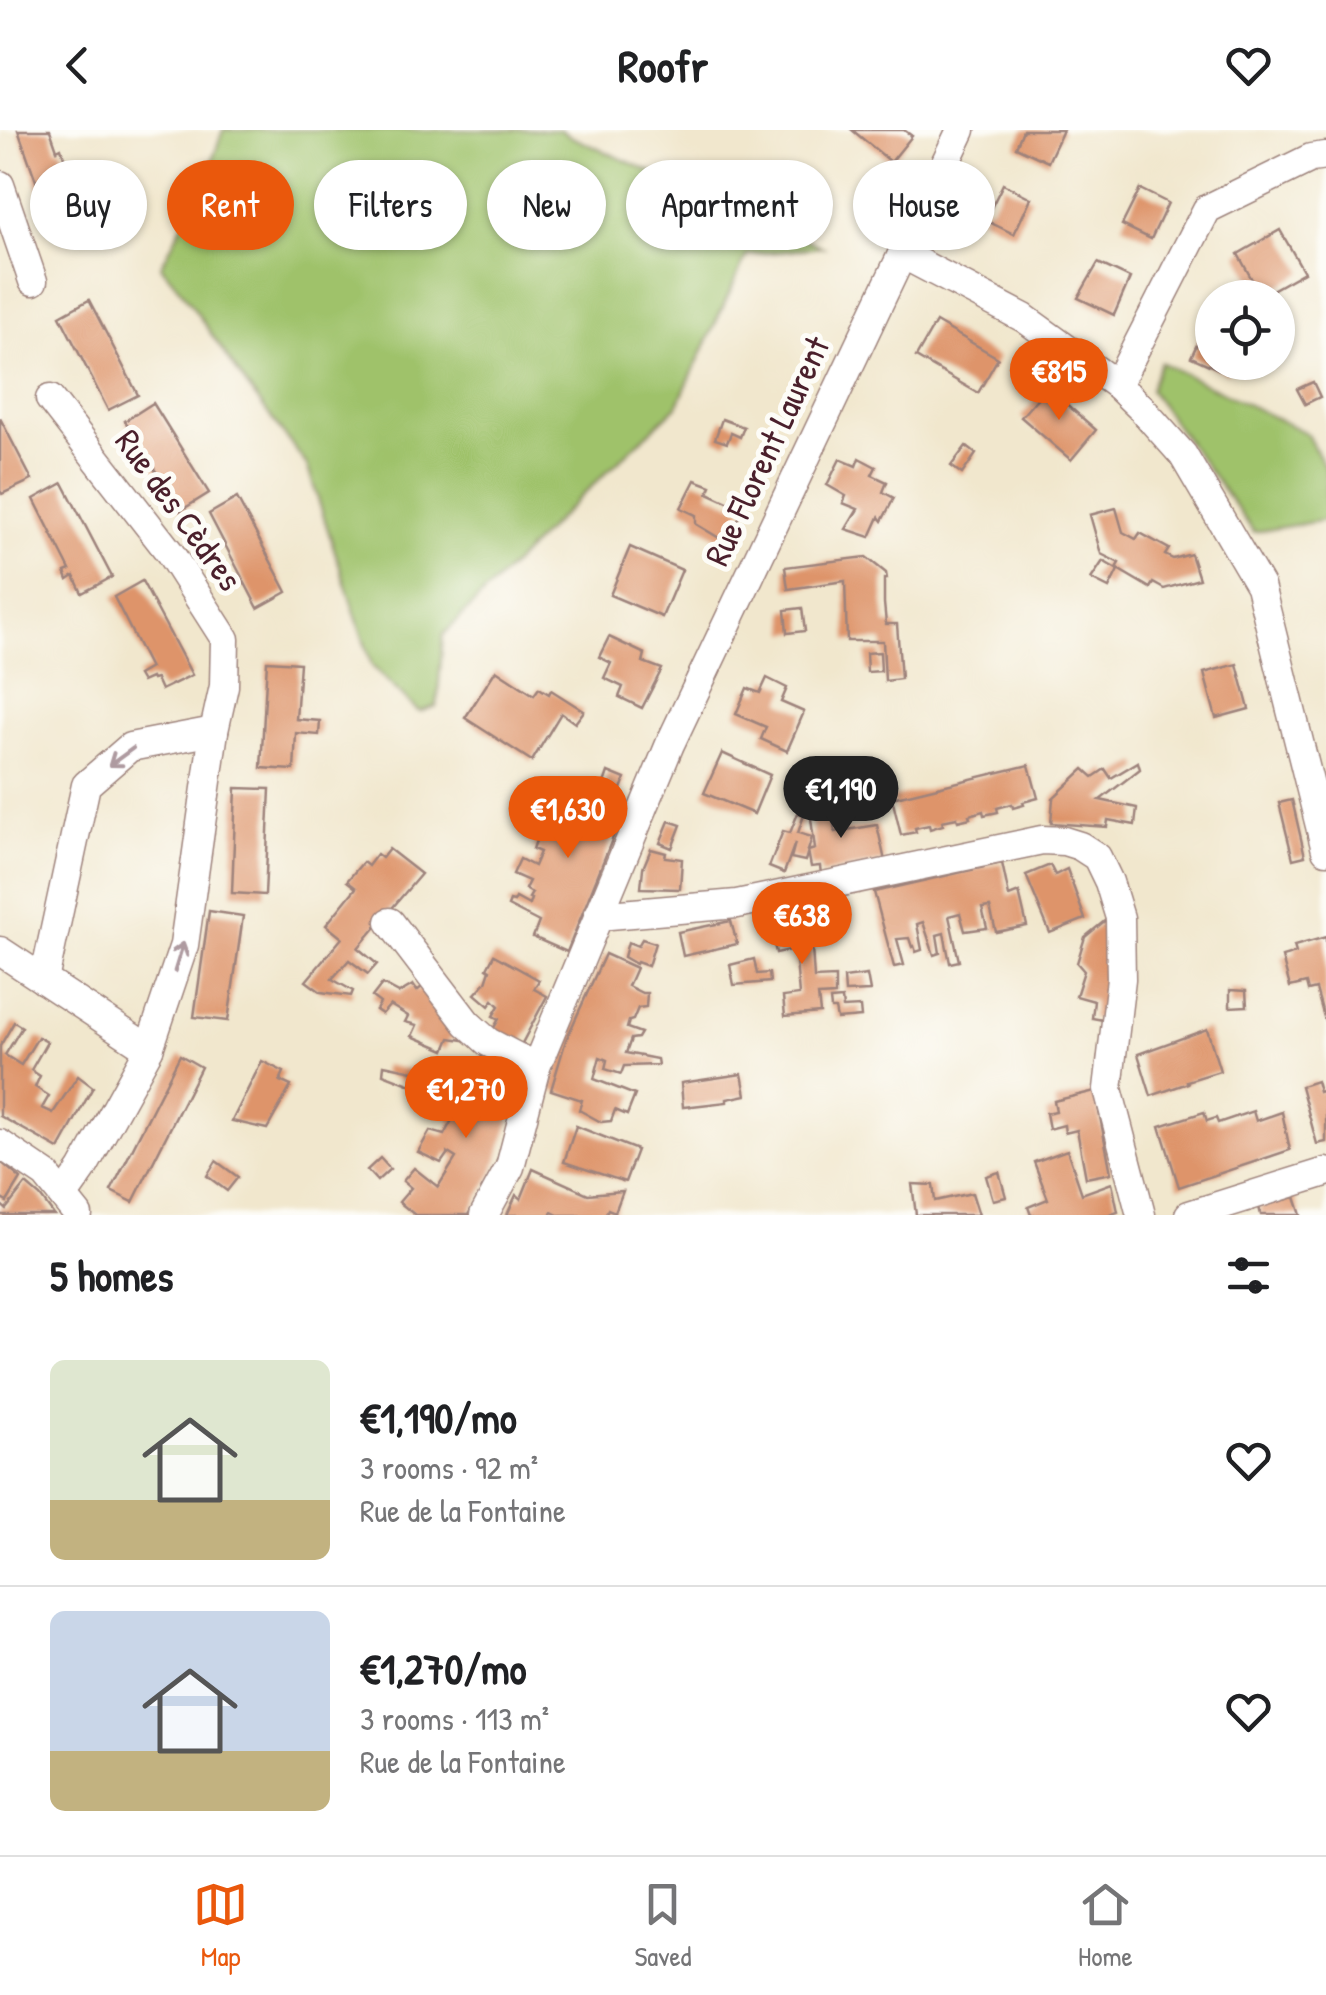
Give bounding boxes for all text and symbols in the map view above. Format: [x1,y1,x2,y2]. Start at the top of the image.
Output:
text: Roofr [618,35,708,96]
icon: back [50,38,105,93]
icon: heart [1221,38,1276,93]
chip: Buy [30,160,147,250]
chip: Rent [167,160,294,250]
chip: Filters [314,160,467,250]
chip: New [487,160,606,250]
chip: Apartment [626,160,833,250]
chip: House [853,160,995,250]
map controls [1195,280,1295,380]
button: locate [1195,280,1295,380]
street label: Rue Florent Laurent [693,328,841,573]
pin: €815 [1000,338,1118,423]
text: €815 [1032,349,1086,392]
street label: Rue des Cèdres [105,420,254,600]
one-way arrow [109,745,135,767]
pin: €1,190 [760,756,922,841]
text: €1,190 [805,767,877,810]
pin: €1,630 [487,776,649,861]
text: €1,630 [531,787,605,830]
pin: €638 [743,882,861,967]
text: €638 [774,893,830,936]
one-way arrow [172,941,190,973]
pin: €1,270 [385,1056,547,1141]
text: €1,270 [427,1067,505,1110]
text: 5 homes [50,1247,173,1304]
icon: filters [1221,1248,1276,1303]
text: €1,190/mo [360,1389,517,1446]
icon: home [130,1400,250,1520]
icon: heart [1221,1433,1276,1488]
text: 3 rooms · 92 m² [360,1446,538,1489]
text: Rue de la Fontaine [360,1489,566,1532]
text: €1,270/mo [360,1640,526,1697]
icon: home [130,1651,250,1771]
icon: heart [1221,1684,1276,1739]
text: 3 rooms · 113 m² [360,1697,549,1740]
text: Rue de la Fontaine [360,1740,566,1783]
tab: Map [193,1877,248,1975]
tab: Saved [634,1877,692,1975]
tab: Home [1078,1877,1133,1975]

